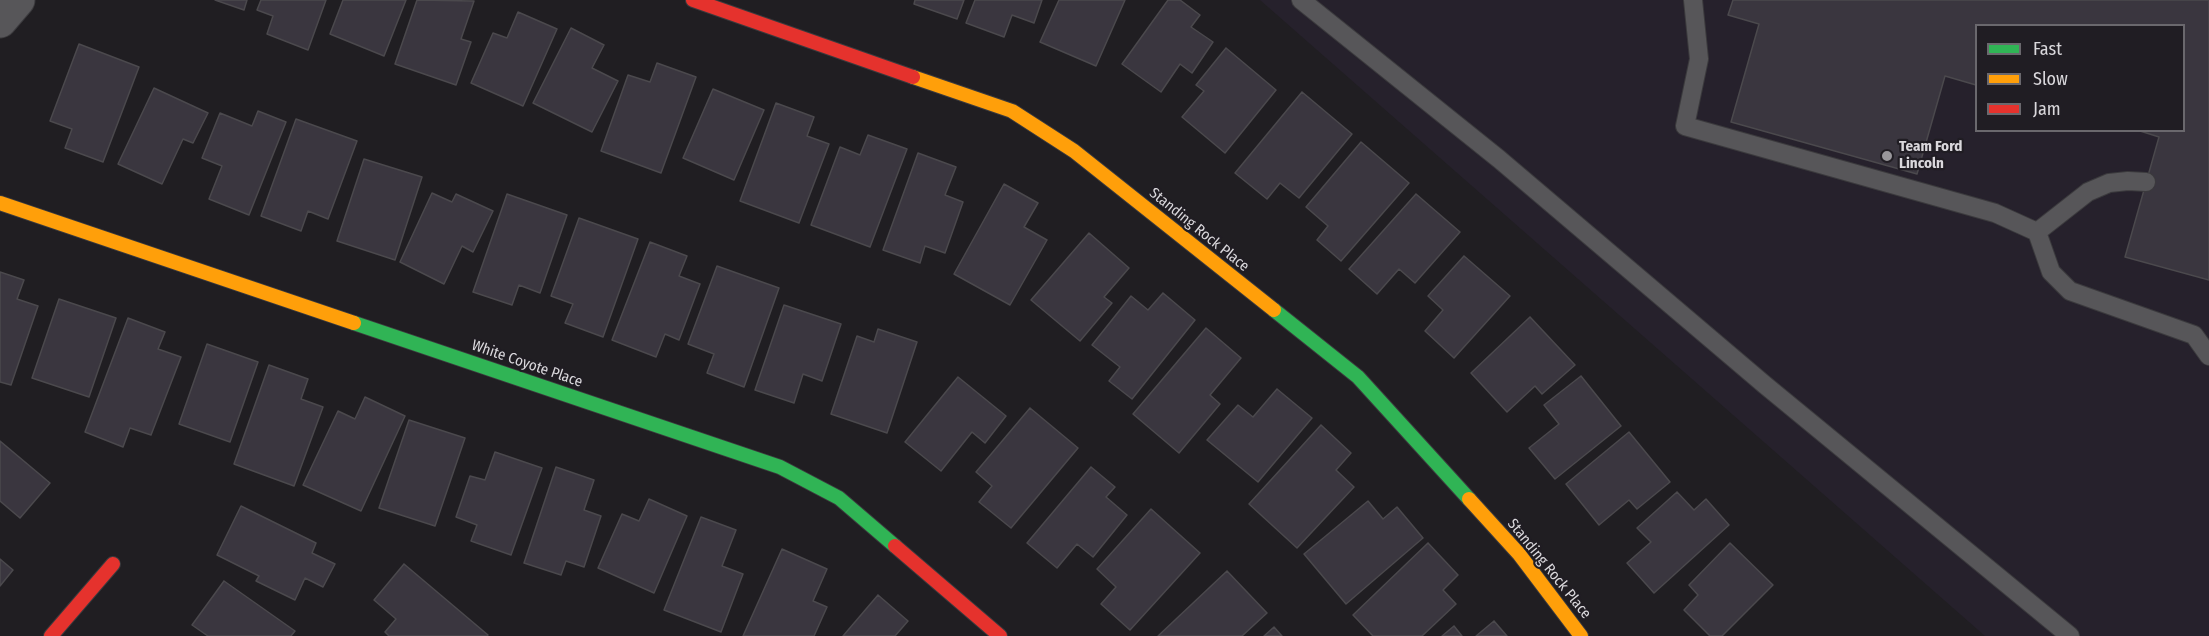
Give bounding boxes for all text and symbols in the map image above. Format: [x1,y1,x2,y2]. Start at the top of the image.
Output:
legend [1975,24,2185,132]
text: Fast [2033,38,2062,60]
text: Slow [2033,68,2068,90]
text: Jam [2033,98,2061,120]
place label: Team Ford Lincoln [1899,138,1962,173]
marker: Team Ford Lincoln [1880,149,1894,163]
street label: Standing Rock Place [1146,184,1252,276]
street label: White Coyote Place [469,337,585,391]
street label: Standing Rock Place [1503,516,1595,622]

